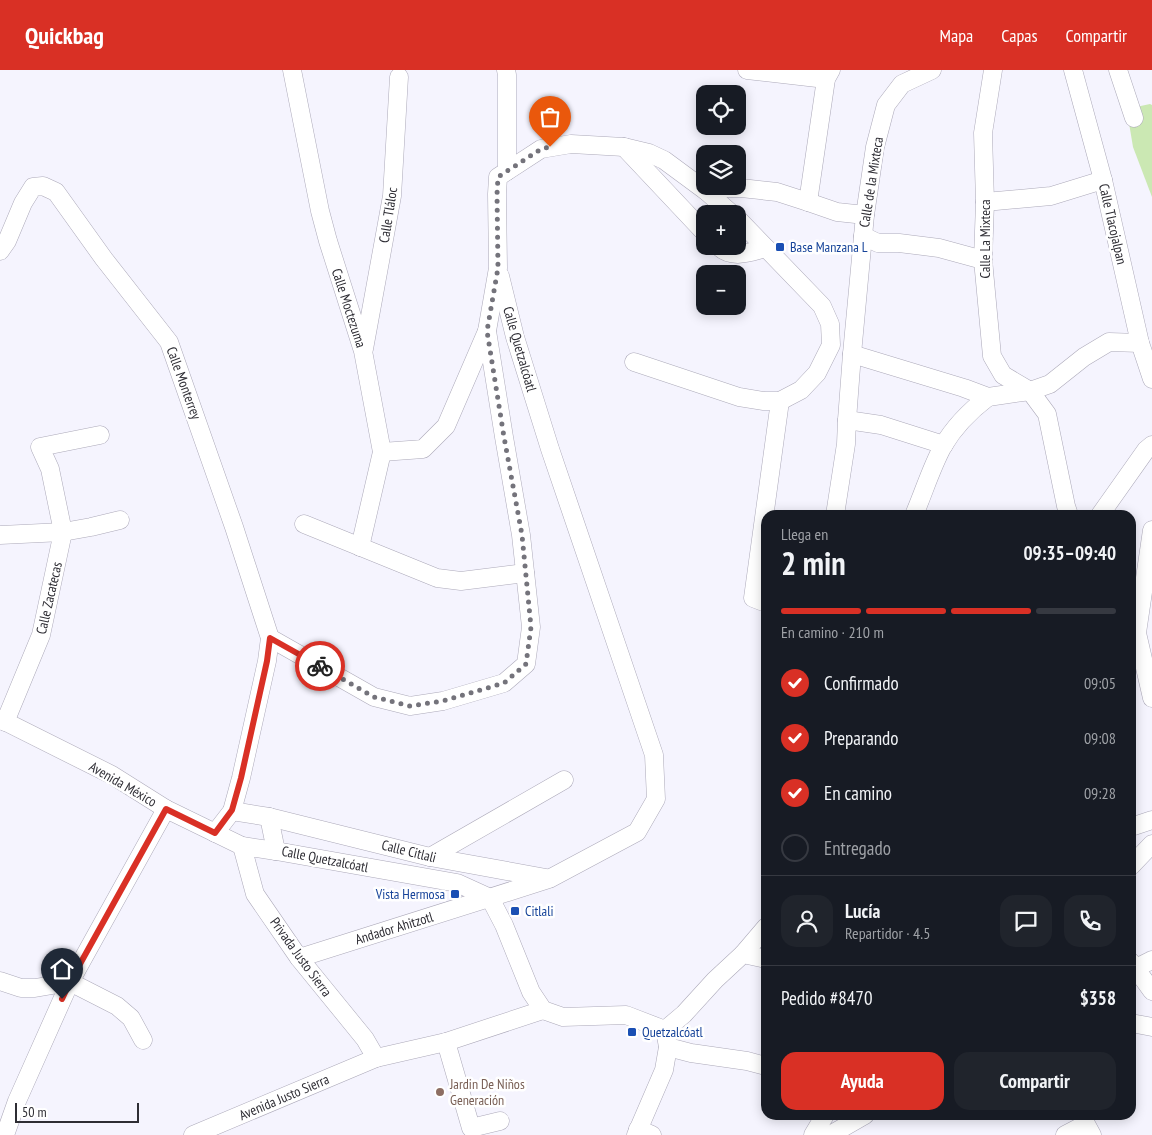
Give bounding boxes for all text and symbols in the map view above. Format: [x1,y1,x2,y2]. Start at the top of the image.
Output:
text: Quickbag [25,20,104,51]
text: Mapa [940,24,973,47]
text: Capas [1001,24,1038,47]
text: Compartir [1066,24,1127,47]
map controls [696,85,746,315]
button: locate [696,85,746,135]
pin [529,96,571,147]
icon: bag [536,103,564,131]
street label: Calle de la Mixteca [855,135,887,229]
button: layers [696,145,746,195]
street label: Calle Tlacojalpan [1095,182,1131,266]
street label: Calle Tláloc [375,186,401,244]
street label: Calle La Mixteca [976,199,994,279]
button: + [696,205,746,255]
place label: Base Manzana L [790,238,868,256]
marker: Base Manzana L [774,241,786,253]
button: − [696,265,746,315]
street label: Calle Moctezuma [328,266,370,350]
street label: Calle Quetzalcóatl [499,304,541,394]
street label: Calle Monterrey [163,344,206,423]
text: Llega en [781,524,828,544]
text: 09:35–09:40 [1023,541,1116,565]
text: 2 min [781,542,846,584]
street label: Calle Zacatecas [32,560,66,636]
text: En camino · 210 m [781,622,884,642]
courier [295,641,345,691]
icon: bike [306,652,334,680]
icon: check [781,669,809,697]
text: Confirmado [824,671,899,695]
text: 09:05 [1084,673,1116,693]
icon: check [781,724,809,752]
text: Preparando [824,726,899,750]
text: 09:08 [1084,728,1116,748]
street label: Avenida México [86,757,160,811]
icon: check [781,779,809,807]
text: En camino [824,781,892,805]
text: 09:28 [1084,783,1116,803]
street label: Calle Citlali [380,836,438,866]
text: Entregado [824,836,891,860]
street label: Calle Quetzalcóatl [280,842,371,876]
place label: Vista Hermosa [375,885,445,903]
marker: Vista Hermosa [449,888,461,900]
button: person [781,895,833,947]
button: chat [1000,895,1052,947]
button: phone [1064,895,1116,947]
text: Lucía [845,899,880,923]
place label: Citlali [525,902,553,920]
marker: Citlali [509,905,521,917]
street label: Andador Ahitzotl [353,907,436,948]
street label: Privada Justo Sierra [266,914,336,1000]
text: Repartidor · 4.5 [845,923,930,943]
pin [41,948,83,999]
icon: home [48,955,76,983]
text: Pedido #8470 [781,986,872,1010]
text: $358 [1080,986,1116,1010]
place label: Quetzalcóatl [642,1023,704,1041]
marker: Quetzalcóatl [626,1026,638,1038]
button: Ayuda [781,1052,944,1110]
button: Compartir [954,1052,1116,1110]
street label: Avenida Justo Sierra [236,1070,332,1124]
place label: Jardin De Niños Generación [449,1075,525,1109]
marker: Jardin De Niños Generación [434,1086,446,1098]
scale bar [15,1100,139,1123]
text: 50 m [22,1103,47,1121]

